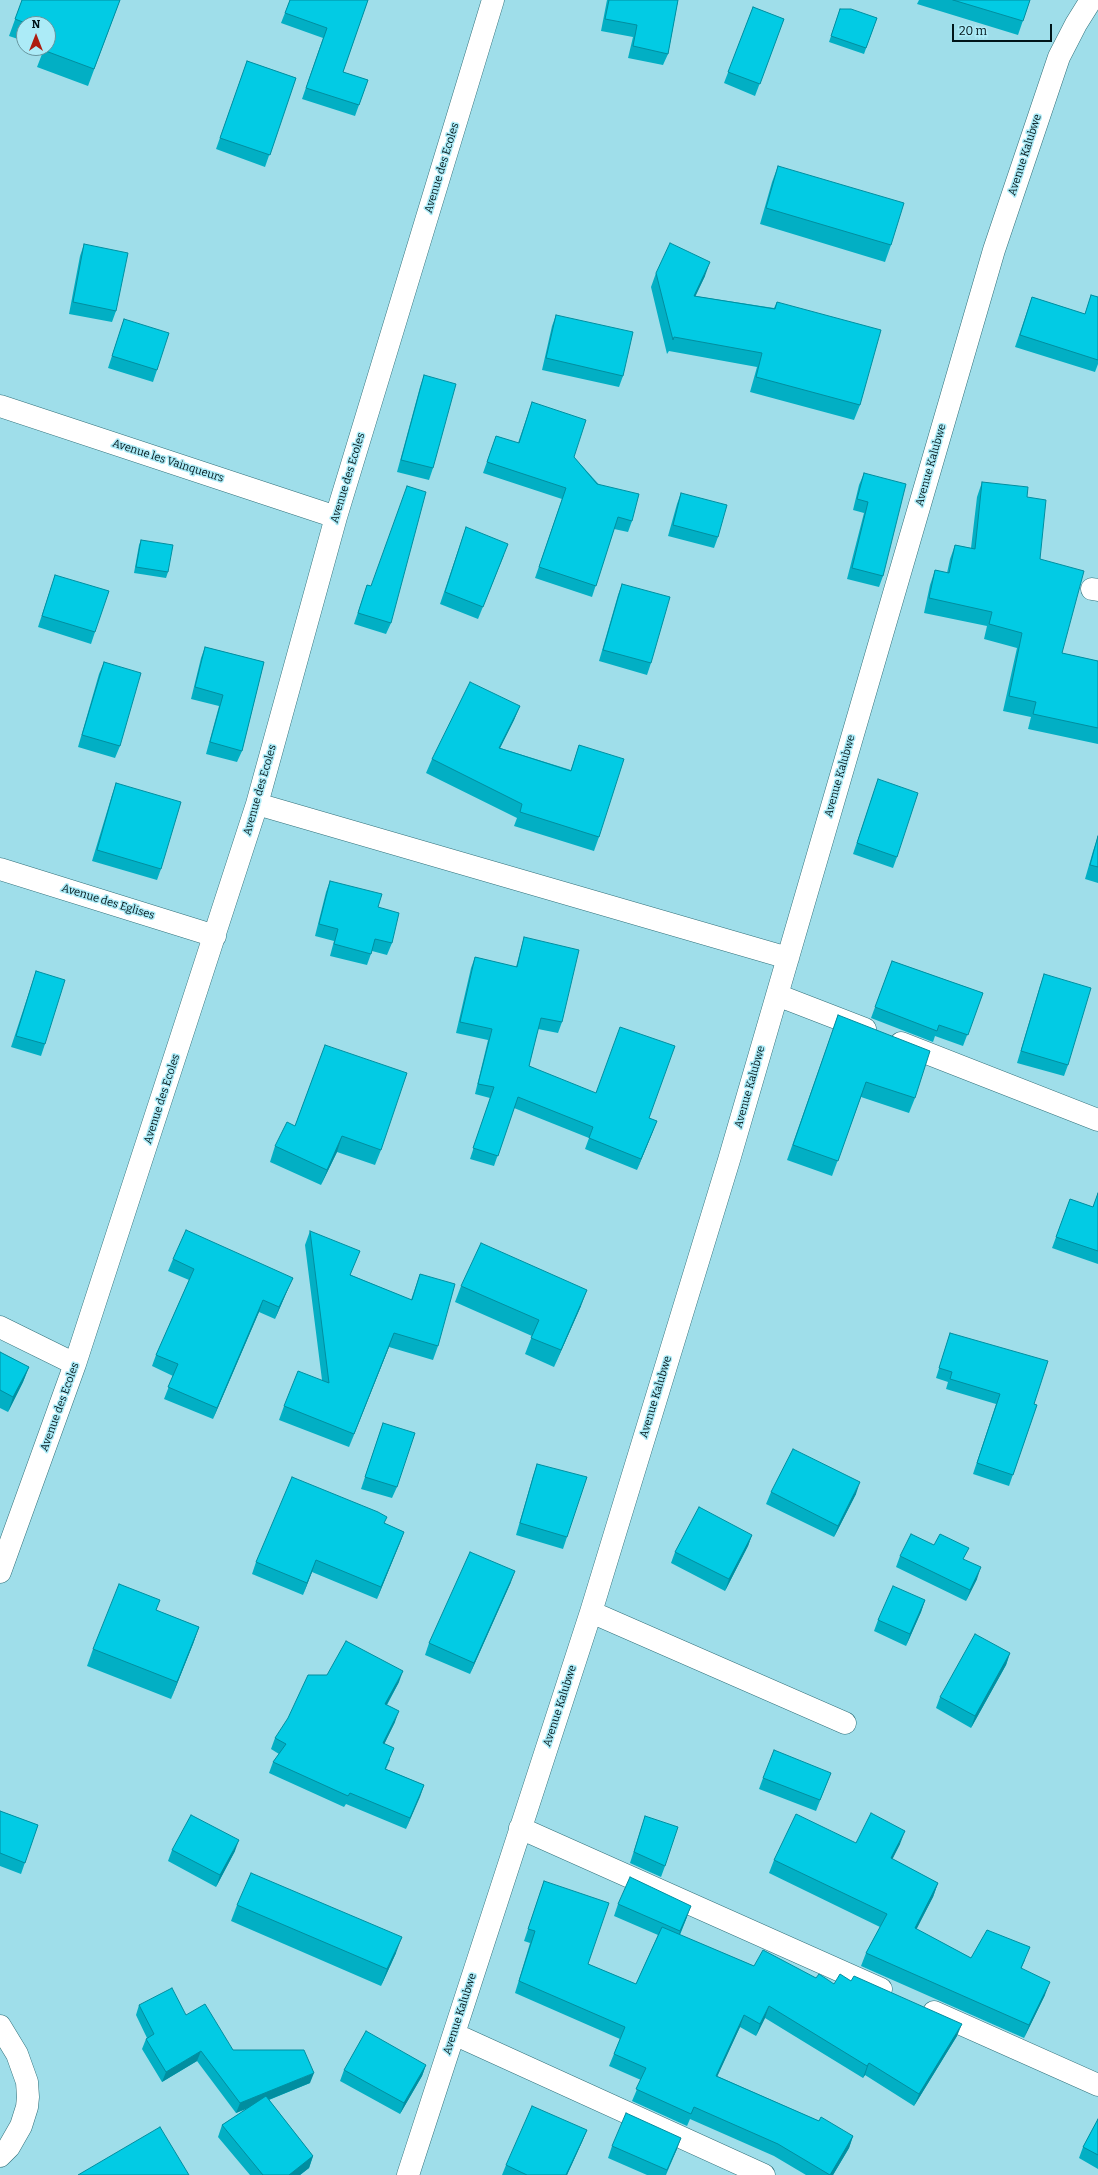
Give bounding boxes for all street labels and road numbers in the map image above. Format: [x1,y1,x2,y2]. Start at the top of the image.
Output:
street label: Avenue Kalubwe [1006,113,1044,197]
street label: Avenue des Ecoles [422,121,462,215]
street label: Avenue Kalubwe [913,422,949,508]
street label: Avenue des Ecoles [328,431,368,525]
street label: Avenue les Vainqueurs [111,437,225,485]
street label: Avenue Kalubwe [822,733,858,819]
street label: Avenue des Ecoles [241,743,279,837]
street label: Avenue des Eglises [60,882,156,922]
street label: Avenue Kalubwe [732,1044,768,1130]
street label: Avenue des Ecoles [141,1052,183,1146]
street label: Avenue Kalubwe [637,1354,675,1440]
street label: Avenue des Ecoles [38,1361,82,1453]
street label: Avenue Kalubwe [541,1664,579,1748]
street label: Avenue Kalubwe [441,1972,479,2056]

